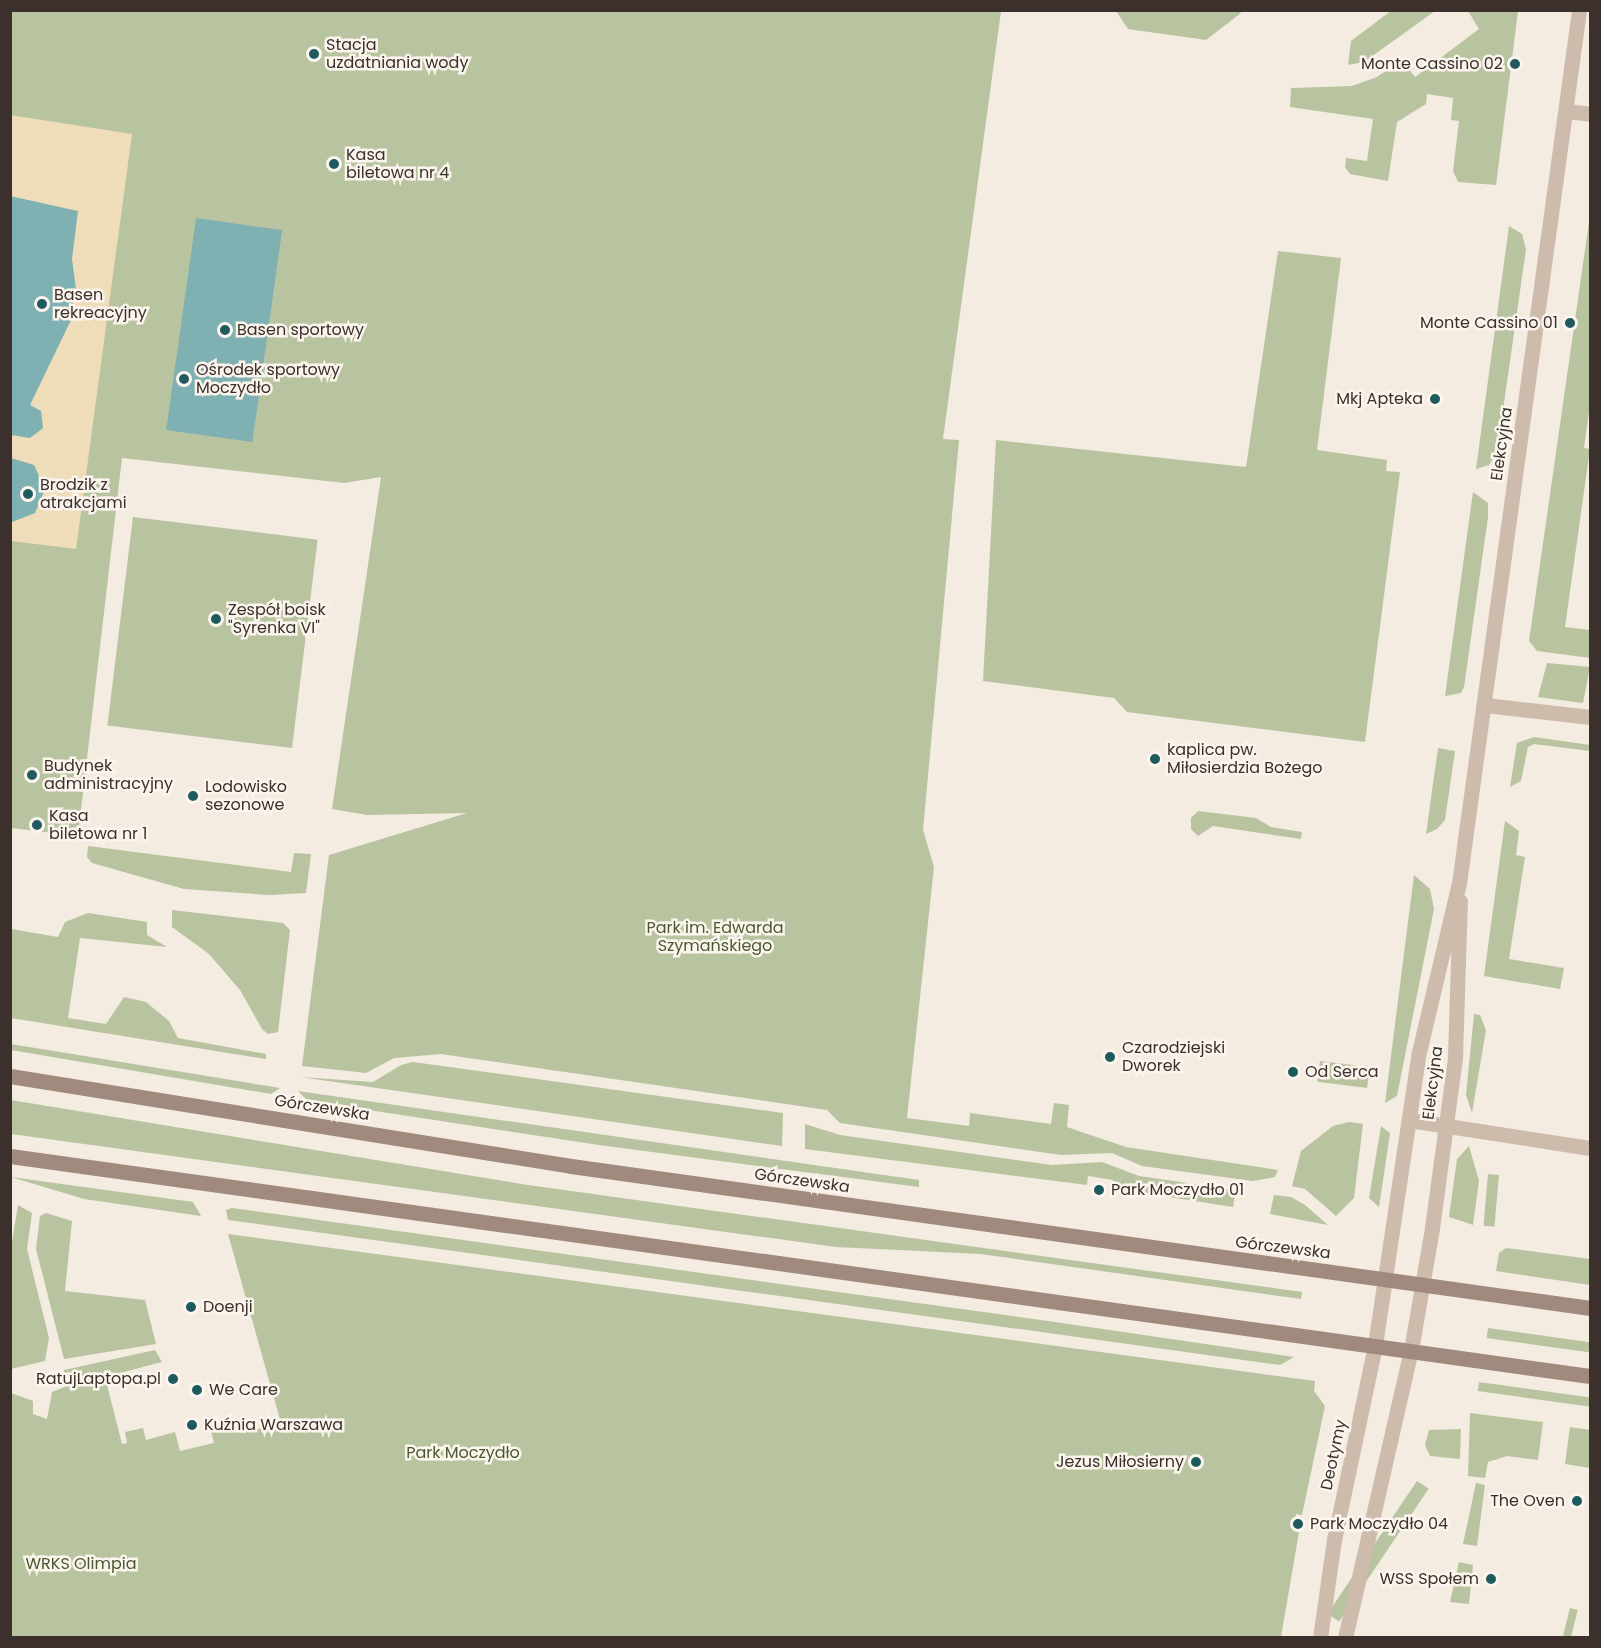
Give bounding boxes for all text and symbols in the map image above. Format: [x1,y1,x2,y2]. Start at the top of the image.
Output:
place label: Stacja uzdatniania wody [326,35,468,73]
marker: Stacja uzdatniania wody [307,47,321,61]
place label: Monte Cassino 02 [1361,54,1503,74]
marker: Monte Cassino 02 [1508,57,1522,71]
place label: Kasa biletowa nr 4 [346,145,449,183]
marker: Kasa biletowa nr 4 [327,157,341,171]
place label: Basen rekreacyjny [54,285,147,323]
marker: Basen rekreacyjny [35,297,49,311]
place label: Monte Cassino 01 [1420,313,1558,333]
marker: Monte Cassino 01 [1563,316,1577,330]
place label: Basen sportowy [237,320,364,340]
marker: Basen sportowy [218,323,232,337]
place label: Ośrodek sportowy Moczydło [196,360,340,398]
marker: Ośrodek sportowy Moczydło [177,372,191,386]
place label: Mkj Apteka [1336,389,1423,409]
marker: Mkj Apteka [1428,392,1442,406]
street label: Elekcyjna [1487,406,1517,482]
place label: Brodzik z atrakcjami [40,475,127,513]
marker: Brodzik z atrakcjami [21,487,35,501]
place label: Zespół boisk "Syrenka VI" [228,600,326,638]
marker: Zespół boisk "Syrenka VI" [209,612,223,626]
place label: kaplica pw. Miłosierdzia Bożego [1167,740,1323,778]
marker: kaplica pw. Miłosierdzia Bożego [1148,752,1162,766]
place label: Budynek administracyjny [44,756,173,794]
marker: Budynek administracyjny [25,768,39,782]
place label: Lodowisko sezonowe [205,777,287,815]
marker: Lodowisko sezonowe [186,789,200,803]
place label: Kasa biletowa nr 1 [49,806,147,844]
marker: Kasa biletowa nr 1 [30,818,44,832]
park label: Park im. Edwarda Szymańskiego [646,918,784,956]
place label: Czarodziejski Dworek [1122,1038,1225,1076]
street label: Elekcyjna [1419,1045,1447,1121]
marker: Czarodziejski Dworek [1103,1050,1117,1064]
place label: Od Serca [1305,1062,1378,1082]
marker: Od Serca [1286,1065,1300,1079]
street label: Górczewska [273,1091,371,1125]
street label: Górczewska [753,1165,851,1197]
place label: Park Moczydło 01 [1111,1180,1244,1200]
marker: Park Moczydło 01 [1092,1183,1106,1197]
street label: Górczewska [1234,1233,1332,1263]
place label: Doenji [203,1297,253,1317]
marker: Doenji [184,1300,198,1314]
place label: RatujLaptopa.pl [36,1369,161,1389]
marker: RatujLaptopa.pl [166,1372,180,1386]
place label: We Care [209,1380,278,1400]
marker: We Care [190,1383,204,1397]
place label: Kuźnia Warszawa [204,1415,343,1435]
marker: Kuźnia Warszawa [185,1418,199,1432]
street label: Deotymy [1317,1418,1351,1492]
park label: Park Moczydło [406,1443,520,1463]
place label: Jezus Miłosierny [1056,1452,1184,1472]
marker: Jezus Miłosierny [1189,1455,1203,1469]
place label: The Oven [1490,1491,1565,1511]
marker: The Oven [1570,1494,1584,1508]
place label: Park Moczydło 04 [1310,1514,1448,1534]
marker: Park Moczydło 04 [1291,1517,1305,1531]
park label: WRKS Olimpia [25,1554,137,1574]
place label: WSS Społem [1379,1569,1479,1589]
marker: WSS Społem [1484,1572,1498,1586]

